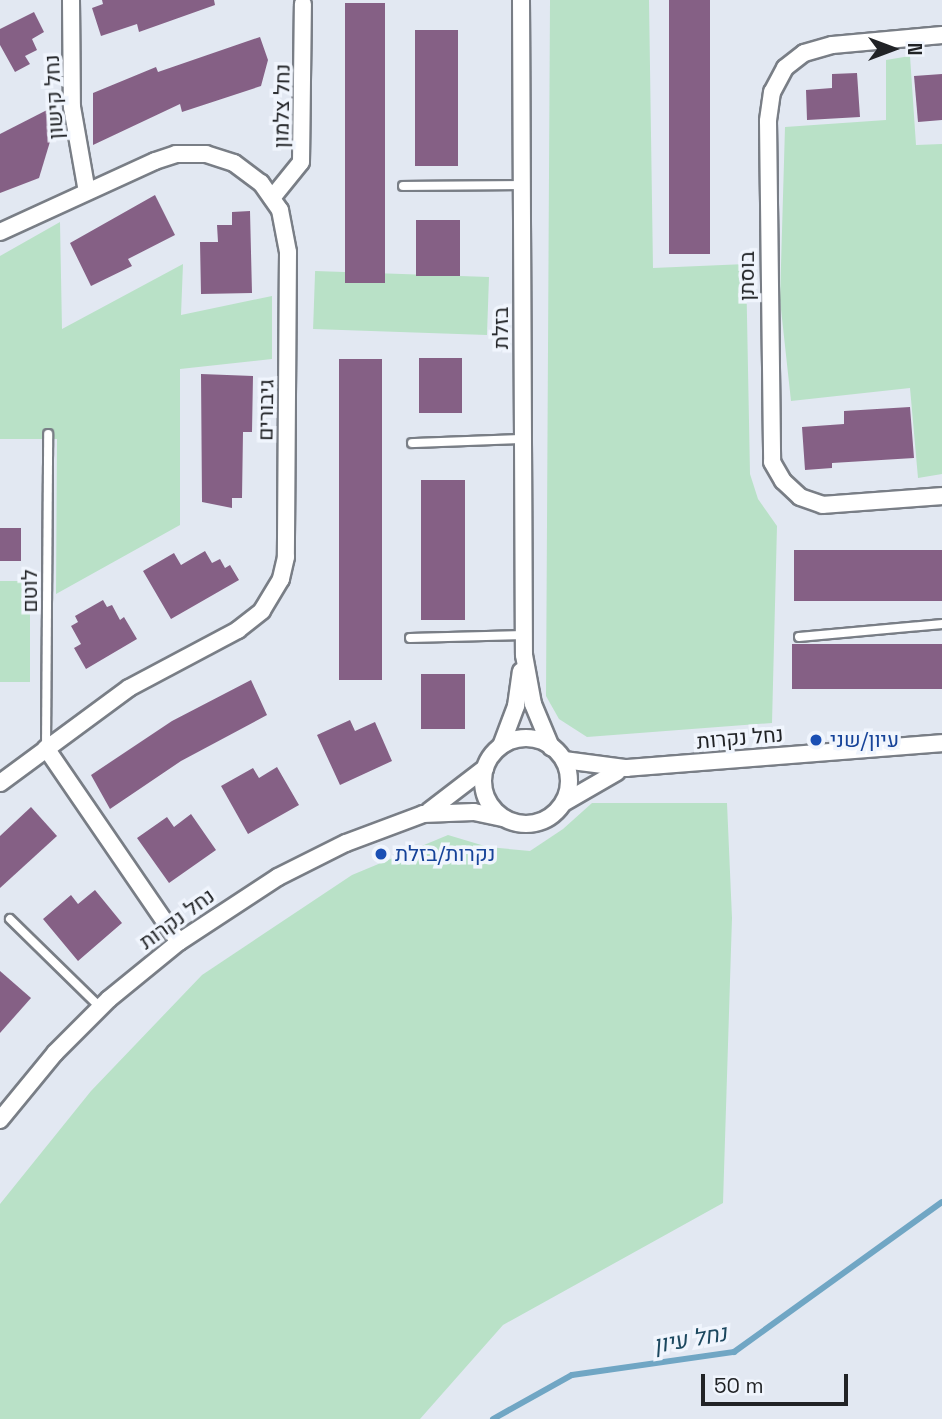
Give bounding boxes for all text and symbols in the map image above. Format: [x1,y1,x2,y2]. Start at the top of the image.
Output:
north arrow [858,14,928,84]
text: N [902,43,927,55]
street label: נחל קישון [39,54,69,140]
street label: נחל צלמון [269,64,295,148]
street label: בוסתן [734,251,760,301]
street label: בזלת [488,307,514,349]
street label: גיבורים [253,379,279,441]
street label: לוטם [17,569,43,613]
street label: נחל נקרות [696,722,784,754]
place label: עיון/שני [830,727,899,753]
marker: עיון/שני [808,732,824,748]
place label: נקרות/בזלת [395,841,495,867]
marker: נקרות/בזלת [373,846,389,862]
street label: נחל נקרות [134,883,220,955]
water label: נחל עיון [651,1319,729,1359]
scale bar [704,1360,851,1404]
text: 50 m [714,1372,764,1399]

